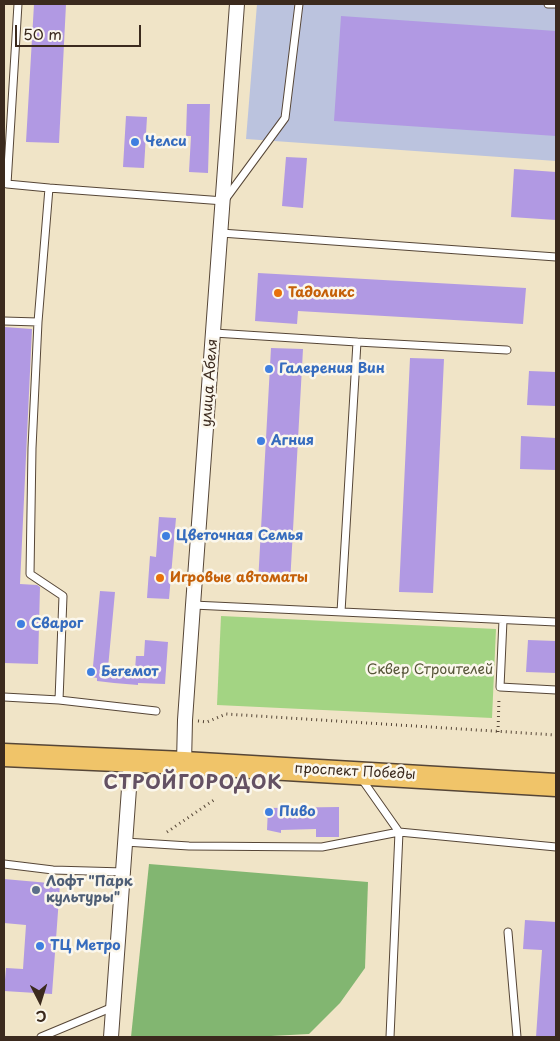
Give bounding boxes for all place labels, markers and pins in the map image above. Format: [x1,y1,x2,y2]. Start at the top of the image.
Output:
place label: Челси [145,134,187,150]
marker: Челси [129,136,141,148]
place label: Тадоликс [288,285,355,301]
marker: Тадоликс [272,287,284,299]
place label: Галерения Вин [279,361,385,377]
marker: Галерения Вин [263,363,275,375]
place label: Агния [271,433,314,449]
marker: Агния [255,435,267,447]
place label: Цветочная Семья [176,528,303,544]
marker: Цветочная Семья [160,530,172,542]
place label: Игровые автоматы [170,570,308,586]
marker: Игровые автоматы [154,572,166,584]
place label: Сварог [31,616,83,632]
marker: Сварог [15,618,27,630]
place label: Бегемот [101,664,158,680]
marker: Бегемот [85,666,97,678]
place label: Пиво [279,804,316,820]
marker: Пиво [263,806,275,818]
place label: Лофт "Парк культуры" [46,874,133,906]
marker: Лофт "Парк культуры" [30,884,42,896]
place label: ТЦ Метро [50,938,121,954]
marker: ТЦ Метро [34,940,46,952]

